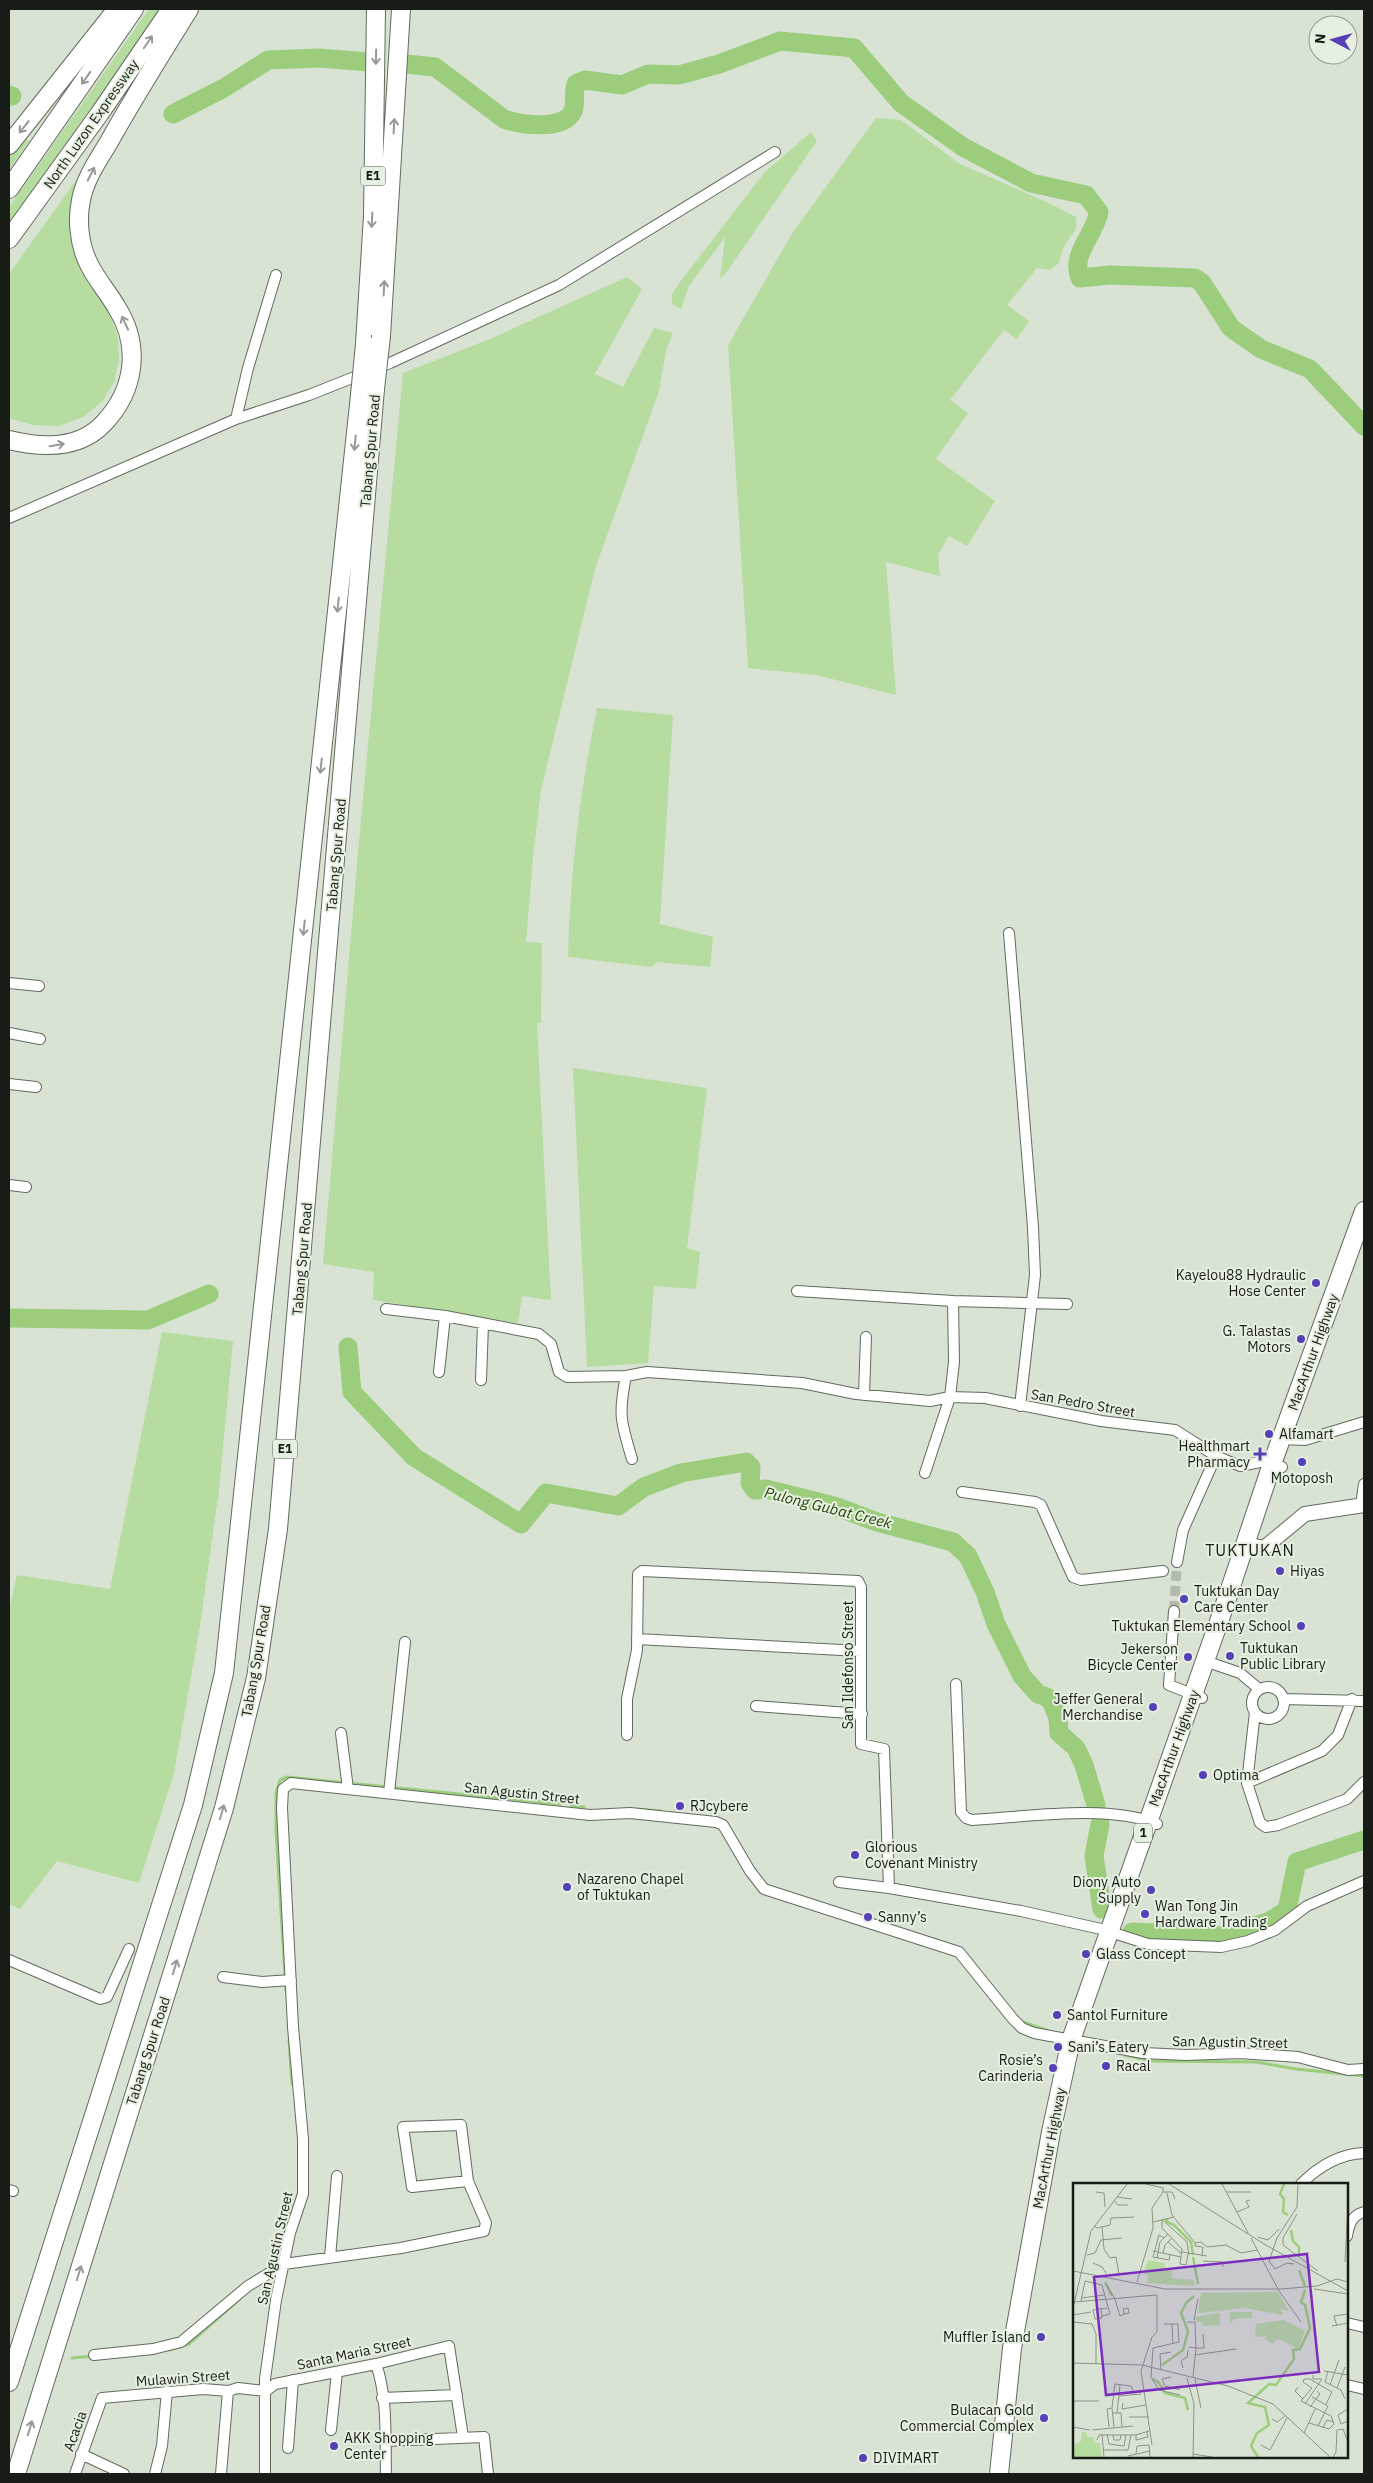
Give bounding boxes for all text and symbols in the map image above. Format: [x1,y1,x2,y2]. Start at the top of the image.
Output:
north arrow [1308,15,1358,65]
text: N [1311,33,1330,45]
one-way arrow [143,36,153,50]
one-way arrow [371,49,380,65]
street label: North Luzon Expressway [39,56,143,192]
one-way arrow [81,70,91,84]
one-way arrow [390,118,399,134]
one-way arrow [18,120,29,133]
one-way arrow [87,167,96,182]
road number: E1 [360,167,386,186]
one-way arrow [368,212,377,228]
one-way arrow [380,280,389,296]
one-way arrow [119,316,129,331]
street label: Tabang Spur Road [356,394,384,508]
one-way arrow [350,435,360,451]
one-way arrow [48,440,64,450]
one-way arrow [333,596,343,612]
one-way arrow [316,758,326,774]
street label: Tabang Spur Road [322,798,350,912]
one-way arrow [299,920,309,936]
street label: Tabang Spur Road [288,1202,316,1316]
place label: Kayelou88 Hydraulic Hose Center [1176,1266,1306,1300]
marker: Kayelou88 Hydraulic Hose Center [1310,1277,1322,1289]
street label: MacArthur Highway [1283,1291,1343,1413]
place label: G. Talastas Motors [1222,1322,1291,1356]
marker: G. Talastas Motors [1295,1333,1307,1345]
street label: San Pedro Street [1029,1385,1137,1421]
place label: Alfamart [1279,1425,1334,1443]
marker: Alfamart [1263,1428,1275,1440]
place label: Healthmart Pharmacy [1179,1437,1250,1471]
road number: E1 [272,1440,298,1458]
marker: Healthmart Pharmacy [1254,1448,1266,1460]
marker: Motoposh [1296,1456,1308,1468]
place label: Motoposh [1271,1469,1333,1487]
water label: Pulong Gubat Creek [762,1482,894,1533]
district label: TUKTUKAN [1205,1540,1295,1560]
place label: Hiyas [1290,1562,1325,1580]
marker: Hiyas [1274,1565,1286,1577]
place label: Tuktukan Day Care Center [1194,1582,1279,1616]
marker: Tuktukan Day Care Center [1178,1593,1190,1605]
street label: San Ildefonso Street [839,1601,857,1729]
street label: Tabang Spur Road [237,1604,275,1718]
place label: Tuktukan Elementary School [1112,1617,1291,1635]
marker: Tuktukan Elementary School [1295,1620,1307,1632]
place label: Tuktukan Public Library [1240,1639,1326,1673]
place label: Jekerson Bicycle Center [1088,1640,1178,1674]
marker: Tuktukan Public Library [1224,1650,1236,1662]
marker: Jekerson Bicycle Center [1182,1651,1194,1663]
street label: MacArthur Highway [1144,1687,1204,1809]
place label: Jeffer General Merchandise [1054,1690,1143,1724]
marker: Jeffer General Merchandise [1147,1701,1159,1713]
place label: Optima [1213,1766,1260,1784]
marker: Optima [1197,1769,1209,1781]
street label: San Agustin Street [463,1778,581,1808]
place label: RJcybere [690,1797,749,1815]
marker: RJcybere [674,1800,686,1812]
one-way arrow [218,1804,228,1820]
road number: 1 [1134,1824,1152,1842]
place label: Glorious Covenant Ministry [865,1838,978,1872]
marker: Glorious Covenant Ministry [849,1849,861,1861]
place label: Nazareno Chapel of Tuktukan [577,1870,684,1904]
place label: Diony Auto Supply [1073,1873,1141,1907]
marker: Nazareno Chapel of Tuktukan [561,1881,573,1893]
marker: Diony Auto Supply [1145,1884,1157,1896]
place label: Wan Tong Jin Hardware Trading [1155,1897,1267,1931]
place label: Sanny’s [878,1908,927,1926]
marker: Wan Tong Jin Hardware Trading [1139,1908,1151,1920]
marker: Sanny’s [862,1911,874,1923]
place label: Glass Concept [1096,1945,1186,1963]
marker: Glass Concept [1080,1948,1092,1960]
one-way arrow [170,1960,180,1976]
street label: Tabang Spur Road [122,1994,174,2108]
place label: Santol Furniture [1067,2006,1168,2024]
marker: Santol Furniture [1051,2009,1063,2021]
street label: San Agustin Street [1172,2032,1288,2052]
place label: Sani’s Eatery [1068,2038,1149,2056]
marker: Sani’s Eatery [1052,2041,1064,2053]
place label: Rosie’s Carinderia [978,2051,1044,2085]
place label: Racal [1116,2057,1151,2075]
marker: Racal [1100,2060,1112,2072]
marker: Rosie’s Carinderia [1047,2062,1059,2074]
street label: MacArthur Highway [1028,2086,1070,2210]
inset map [1073,2183,1348,2458]
street label: San Agustin Street [253,2189,297,2306]
one-way arrow [74,2265,84,2281]
place label: Muffler Island [943,2328,1031,2346]
marker: Muffler Island [1035,2331,1047,2343]
street label: Santa Maria Street [295,2332,413,2374]
street label: Mulawin Street [135,2366,231,2390]
place label: Bulacan Gold Commercial Complex [900,2401,1034,2435]
street label: Acacia [59,2408,91,2454]
marker: Bulacan Gold Commercial Complex [1038,2412,1050,2424]
one-way arrow [26,2420,35,2436]
place label: AKK Shopping Center [344,2429,434,2463]
marker: AKK Shopping Center [328,2440,340,2452]
place label: DIVIMART [873,2449,939,2467]
marker: DIVIMART [857,2452,869,2464]

